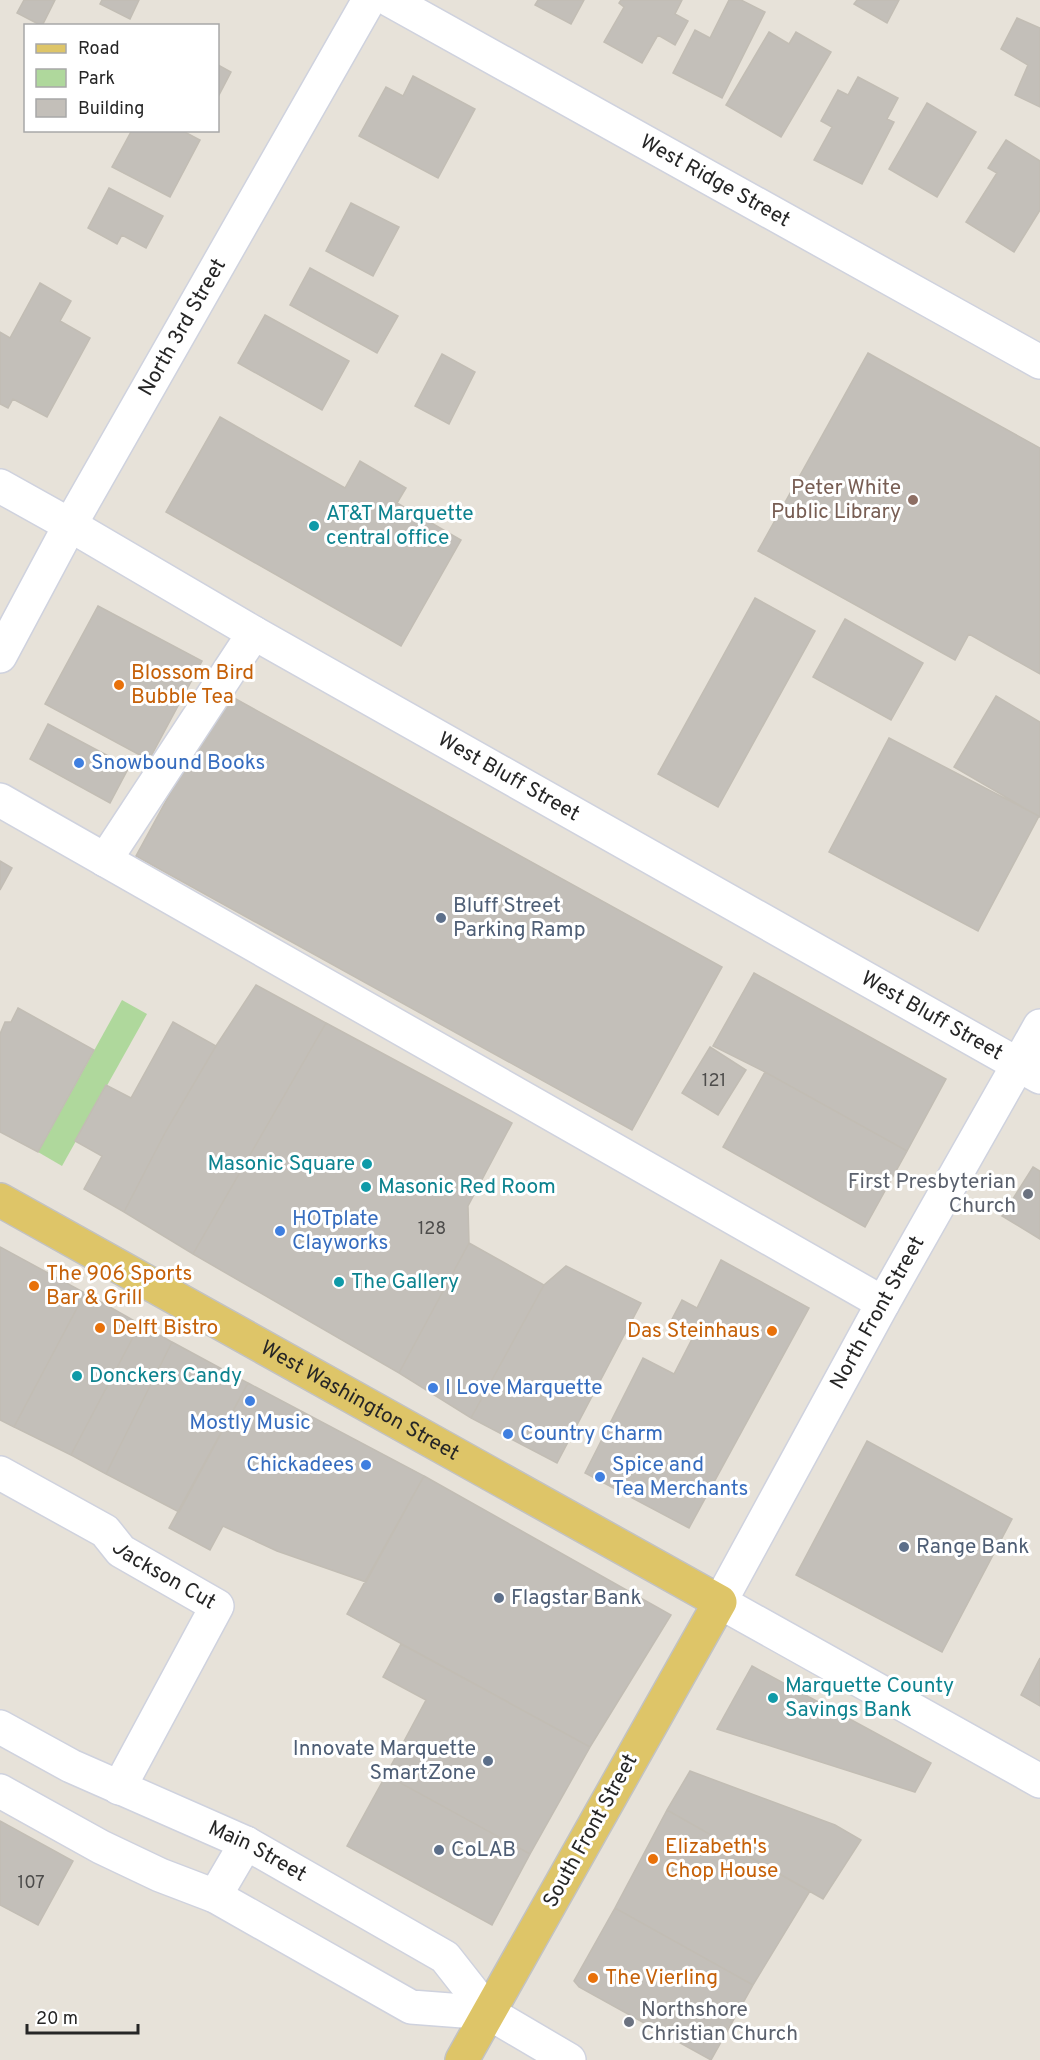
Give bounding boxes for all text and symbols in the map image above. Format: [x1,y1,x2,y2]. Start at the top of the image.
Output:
legend [24,24,219,132]
text: Road [78,38,120,61]
text: Park [78,68,115,91]
text: Building [78,98,144,121]
street label: West Ridge Street [635,128,795,234]
street label: North 3rd Street [133,254,232,401]
place label: Peter White Public Library [771,475,901,526]
marker: Peter White Public Library [906,493,920,507]
place label: AT&T Marquette central office [326,501,474,552]
marker: AT&T Marquette central office [307,519,321,533]
place label: Blossom Bird Bubble Tea [131,660,254,711]
marker: Blossom Bird Bubble Tea [112,678,126,692]
street label: West Bluff Street [433,726,585,828]
place label: Snowbound Books [91,750,265,777]
marker: Snowbound Books [72,756,86,770]
place label: Bluff Street Parking Ramp [453,893,586,944]
marker: Bluff Street Parking Ramp [434,911,448,925]
street label: West Bluff Street [856,965,1008,1067]
house number: 121 [702,1070,726,1093]
place label: Masonic Square [208,1151,355,1178]
marker: Masonic Square [360,1157,374,1171]
place label: First Presbyterian Church [848,1169,1016,1220]
place label: Masonic Red Room [378,1174,556,1201]
marker: Masonic Red Room [359,1180,373,1194]
marker: First Presbyterian Church [1021,1187,1035,1201]
place label: HOTplate Clayworks [292,1206,388,1257]
house number: 128 [418,1218,446,1241]
marker: HOTplate Clayworks [273,1224,287,1238]
street label: North Front Street [825,1232,931,1394]
place label: The 906 Sports Bar & Grill [46,1261,192,1312]
place label: The Gallery [351,1269,459,1296]
marker: The Gallery [332,1275,346,1289]
marker: The 906 Sports Bar & Grill [27,1279,41,1293]
place label: Delft Bistro [112,1315,218,1342]
place label: Das Steinhaus [627,1318,760,1345]
marker: Delft Bistro [93,1321,107,1335]
marker: Das Steinhaus [765,1324,779,1338]
street label: West Washington Street [256,1335,464,1467]
place label: Donckers Candy [89,1363,242,1390]
marker: Donckers Candy [70,1369,84,1383]
place label: I Love Marquette [445,1375,603,1402]
marker: I Love Marquette [426,1381,440,1395]
marker: Mostly Music [243,1394,257,1408]
place label: Mostly Music [189,1410,311,1437]
place label: Country Charm [520,1421,663,1448]
marker: Country Charm [501,1427,515,1441]
place label: Chickadees [246,1452,354,1479]
place label: Spice and Tea Merchants [612,1452,748,1503]
marker: Chickadees [359,1458,373,1472]
marker: Spice and Tea Merchants [593,1470,607,1484]
place label: Range Bank [916,1534,1029,1561]
street label: Jackson Cut [105,1536,221,1616]
marker: Range Bank [897,1540,911,1554]
place label: Flagstar Bank [511,1585,642,1612]
marker: Flagstar Bank [492,1591,506,1605]
place label: Marquette County Savings Bank [785,1673,954,1724]
marker: Marquette County Savings Bank [766,1691,780,1705]
place label: Innovate Marquette SmartZone [293,1736,476,1787]
street label: South Front Street [538,1749,644,1913]
marker: Innovate Marquette SmartZone [481,1754,495,1768]
street label: Main Street [204,1815,311,1888]
place label: Elizabeth's Chop House [665,1834,778,1885]
place label: CoLAB [451,1837,516,1864]
marker: CoLAB [432,1843,446,1857]
marker: Elizabeth's Chop House [646,1852,660,1866]
house number: 107 [17,1872,45,1895]
place label: The Vierling [605,1965,718,1992]
marker: The Vierling [586,1971,600,1985]
scale bar [27,1997,138,2035]
place label: Northshore Christian Church [641,1997,798,2048]
text: 20 m [36,2008,78,2031]
marker: Northshore Christian Church [622,2015,636,2029]

